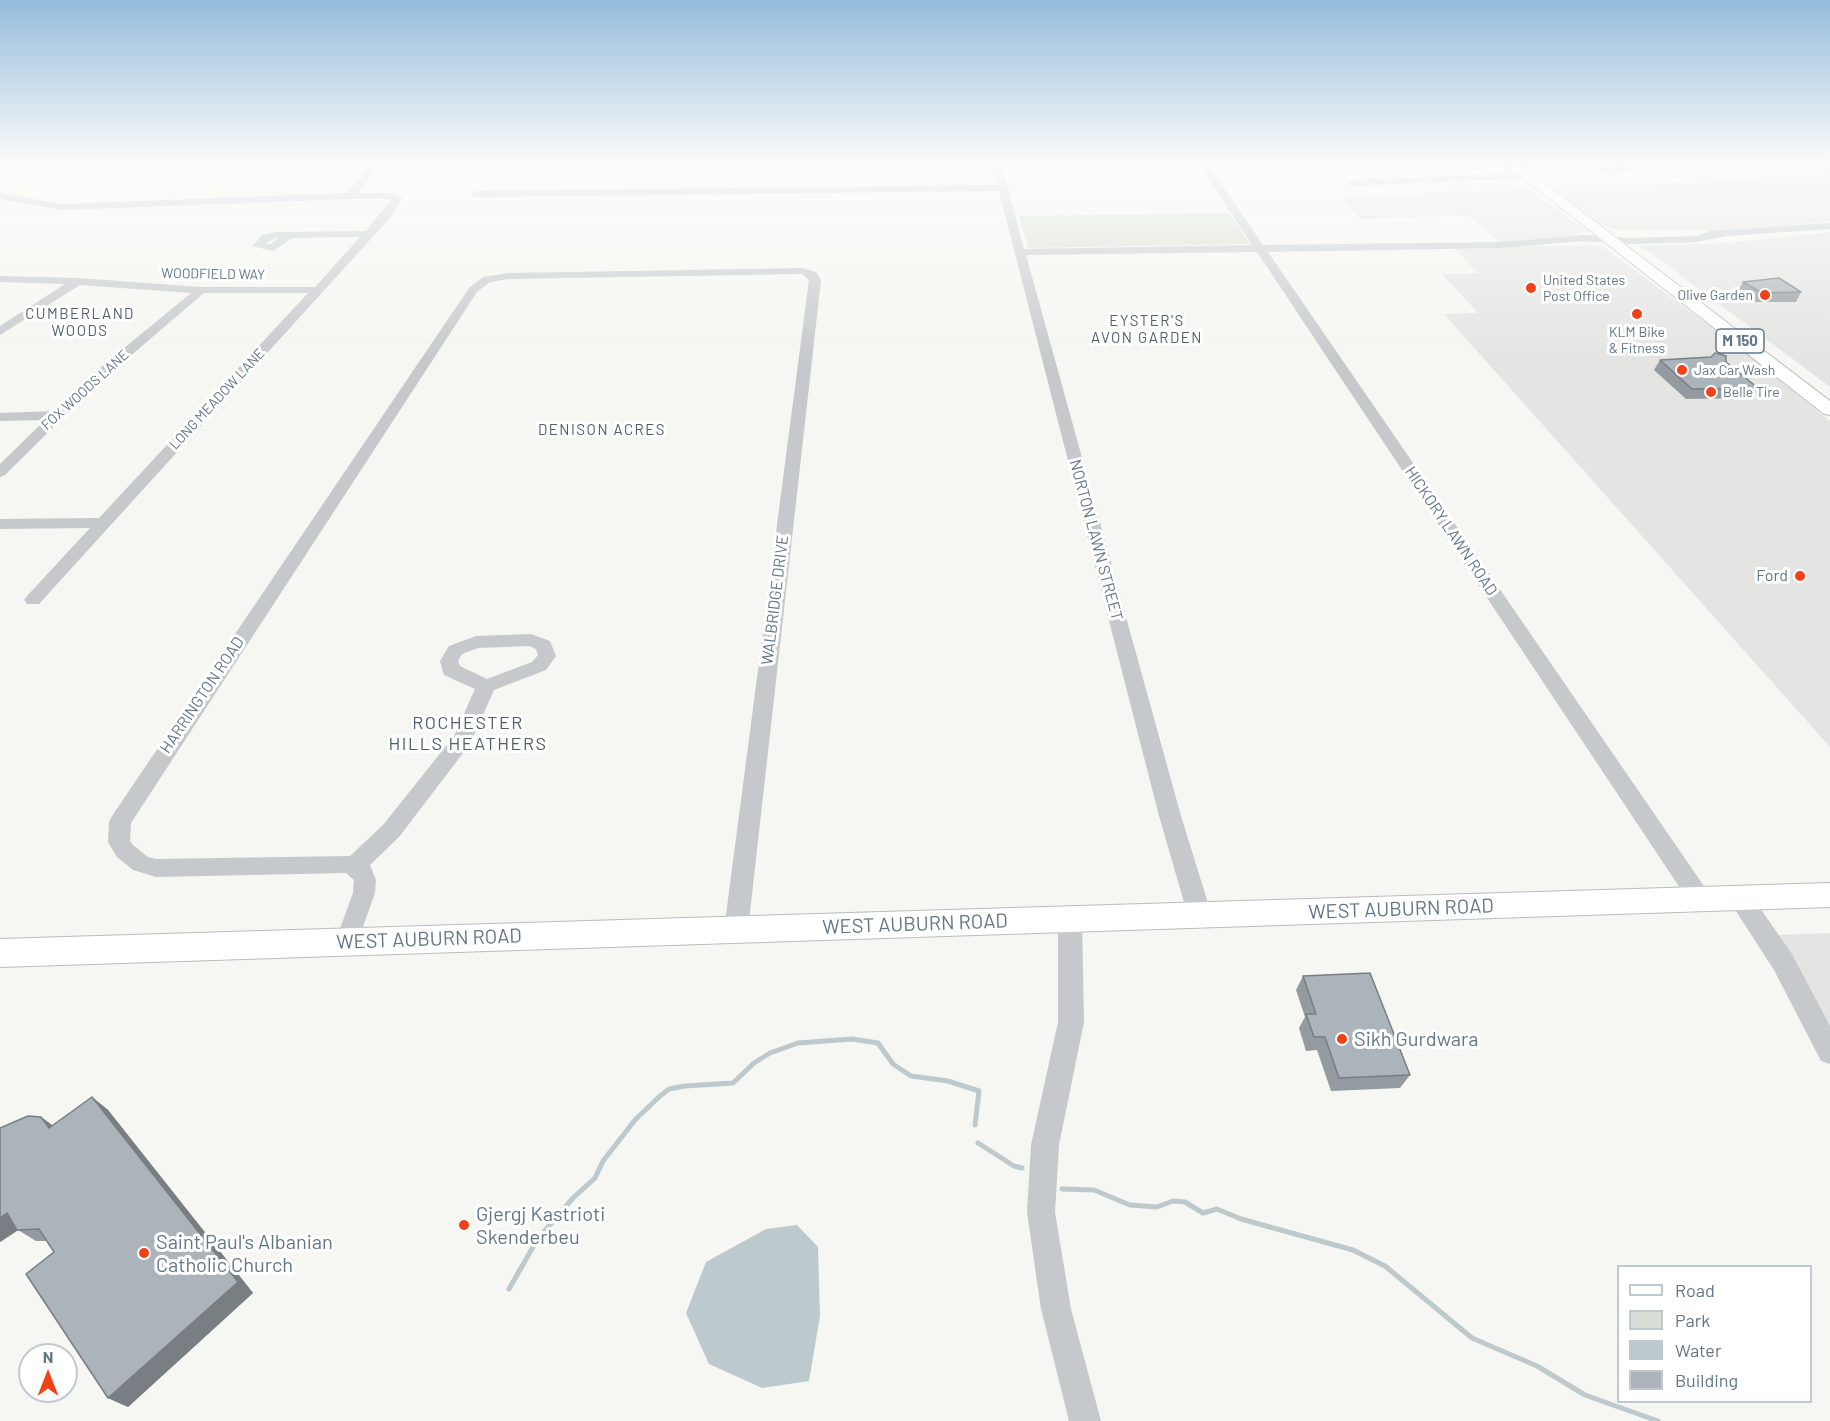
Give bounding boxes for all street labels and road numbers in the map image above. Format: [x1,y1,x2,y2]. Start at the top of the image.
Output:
street label: WOODFIELD WAY [161,265,265,283]
road number: M 150 [1716,329,1764,353]
street label: LONG MEADOW LANE [166,345,268,453]
street label: FOX WOODS LANE [38,346,132,434]
street label: NORTON LAWN STREET [1065,457,1127,623]
street label: HICKORY LAWN ROAD [1401,463,1501,599]
street label: WALBRIDGE DRIVE [758,534,792,666]
street label: HARRINGTON ROAD [156,633,248,757]
street label: WEST AUBURN ROAD [1308,894,1494,924]
street label: WEST AUBURN ROAD [822,909,1008,939]
street label: WEST AUBURN ROAD [336,924,522,954]

